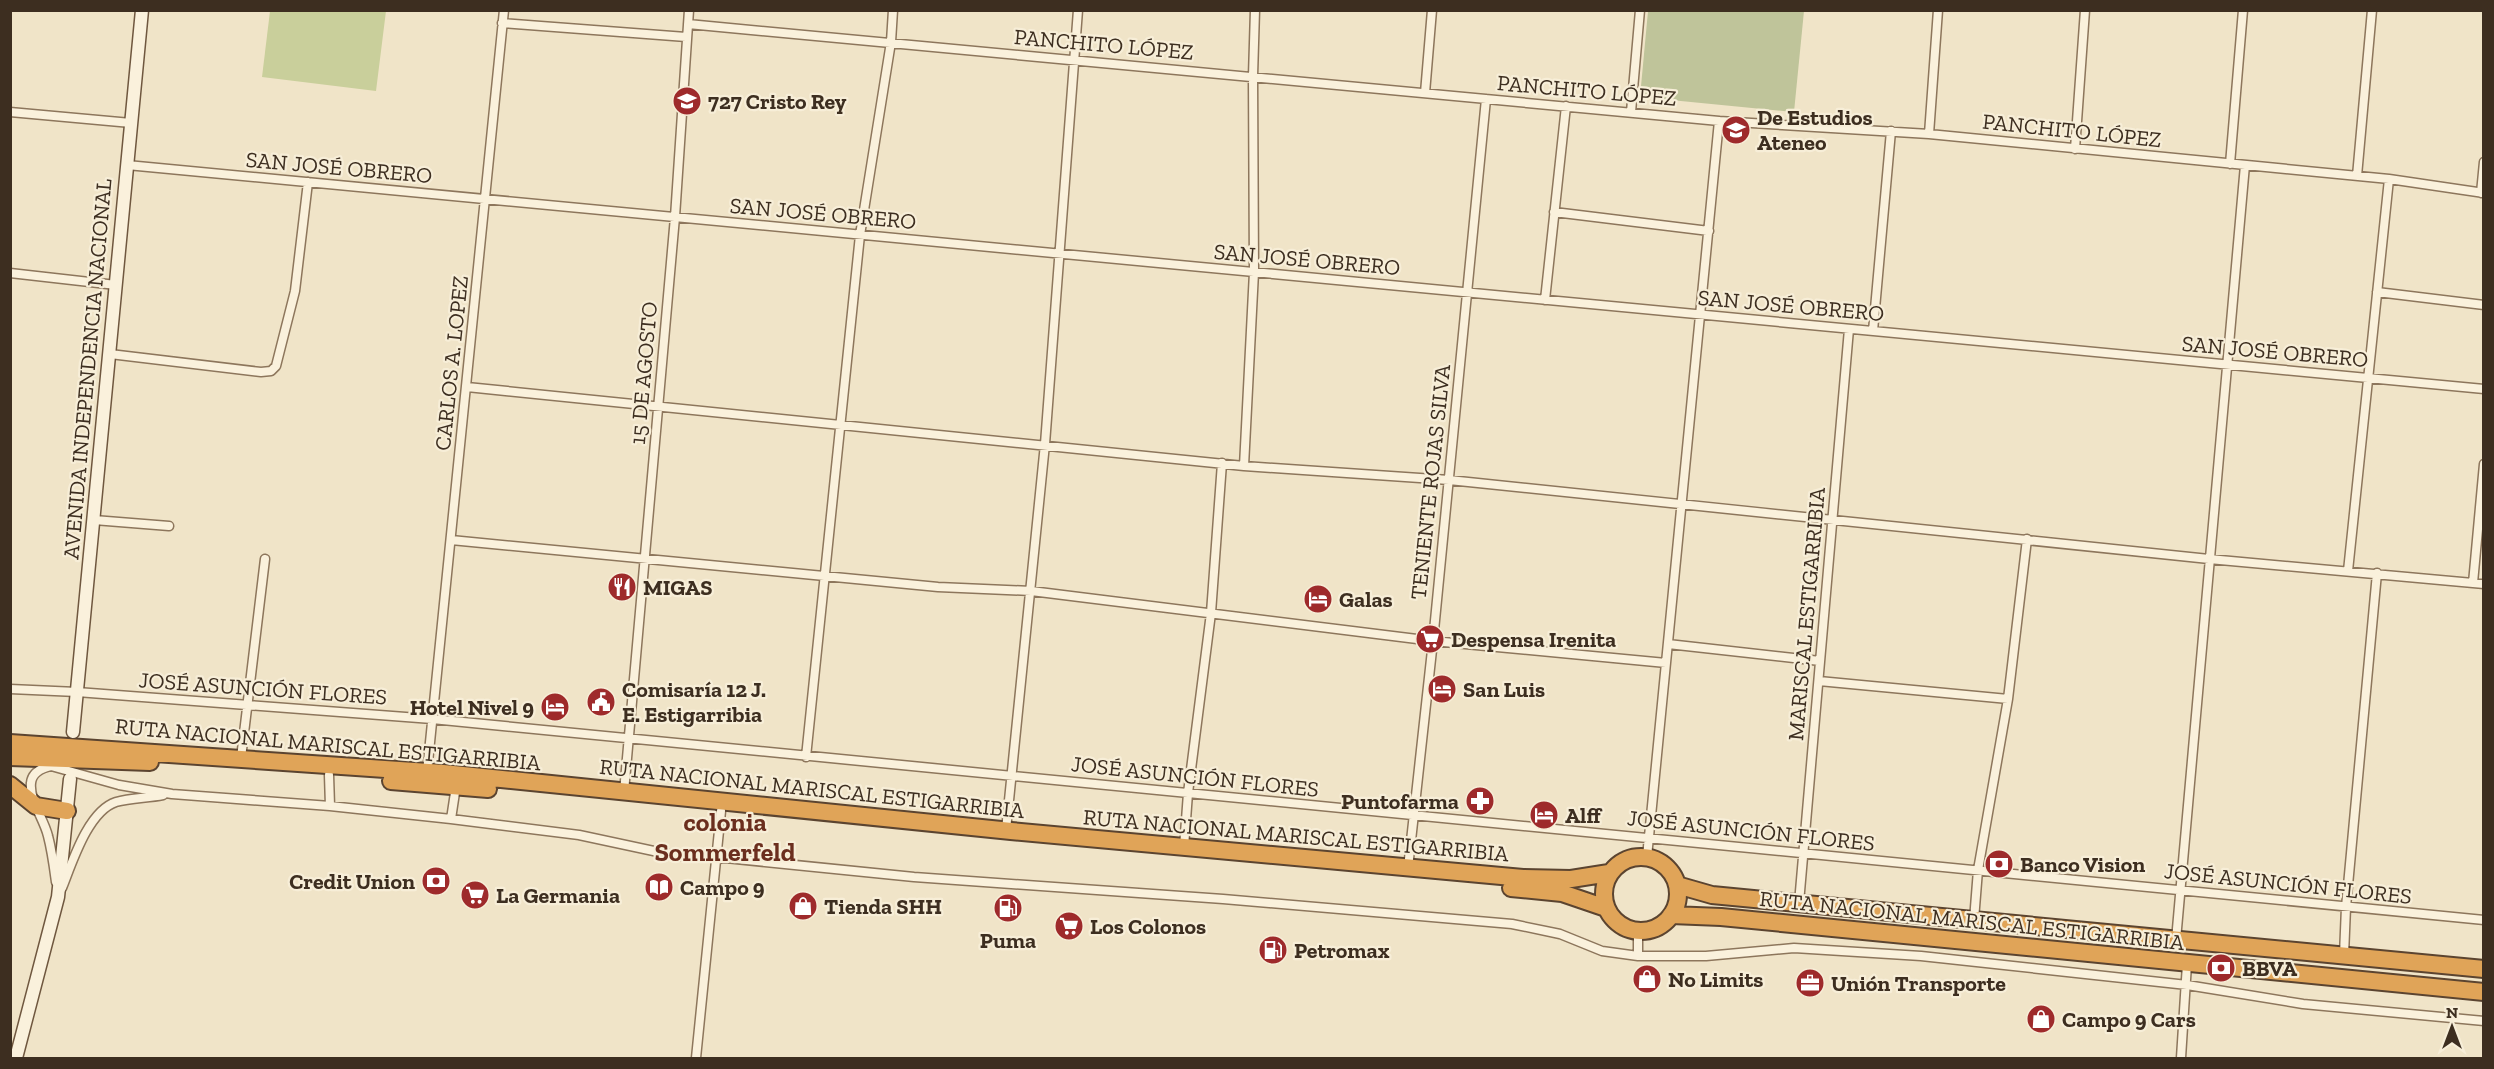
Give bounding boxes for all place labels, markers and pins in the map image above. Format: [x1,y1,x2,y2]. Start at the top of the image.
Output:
school or university icon: 727 Cristo Rey [671,85,703,117]
place label: 727 Cristo Rey [708,88,847,115]
place label: De Estudios Ateneo [1757,104,1873,156]
school or university icon: De Estudios Ateneo [1720,114,1752,146]
restaurant icon: MIGAS [606,571,638,603]
place label: MIGAS [643,574,712,601]
hotel icon: Galas [1302,583,1334,615]
place label: Galas [1339,586,1393,613]
supermarket icon: Despensa Irenita [1414,623,1446,655]
place label: Despensa Irenita [1451,626,1616,653]
hotel icon: San Luis [1426,673,1458,705]
place label: Comisaría 12 J. E. Estigarribia [622,676,766,728]
place label: San Luis [1463,676,1545,703]
public building icon: Comisaría 12 J. E. Estigarribia [585,686,617,718]
hotel icon: Hotel Nivel 9 [539,691,571,723]
place label: Hotel Nivel 9 [410,694,534,721]
pharmacy icon: Puntofarma [1464,785,1496,817]
place label: Puntofarma [1341,788,1459,815]
hotel icon: Alff [1528,799,1560,831]
place label: Alff [1565,802,1602,829]
bank icon: Banco Vision [1983,848,2015,880]
place label: Banco Vision [2020,851,2145,878]
bank icon: Credit Union [420,865,452,897]
place label: Credit Union [289,868,415,895]
library icon: Campo 9 [643,871,675,903]
place label: Campo 9 [680,874,765,901]
supermarket icon: La Germania [459,879,491,911]
place label: La Germania [496,882,620,909]
shop icon: Tienda SHH [787,890,819,922]
fuel station icon: Puma [992,892,1024,924]
place label: Tienda SHH [824,893,942,920]
supermarket icon: Los Colonos [1053,910,1085,942]
place label: Los Colonos [1090,913,1206,940]
place label: Puma [980,927,1036,954]
fuel station icon: Petromax [1257,934,1289,966]
place label: Petromax [1294,937,1390,964]
bank icon: BBVA [2205,952,2237,984]
place label: BBVA [2242,955,2298,982]
shop icon: No Limits [1631,963,1663,995]
place label: No Limits [1668,966,1763,993]
office icon: Unión Transporte [1794,967,1826,999]
place label: Unión Transporte [1831,970,2006,997]
shop icon: Campo 9 Cars [2025,1003,2057,1035]
place label: Campo 9 Cars [2062,1006,2196,1033]

